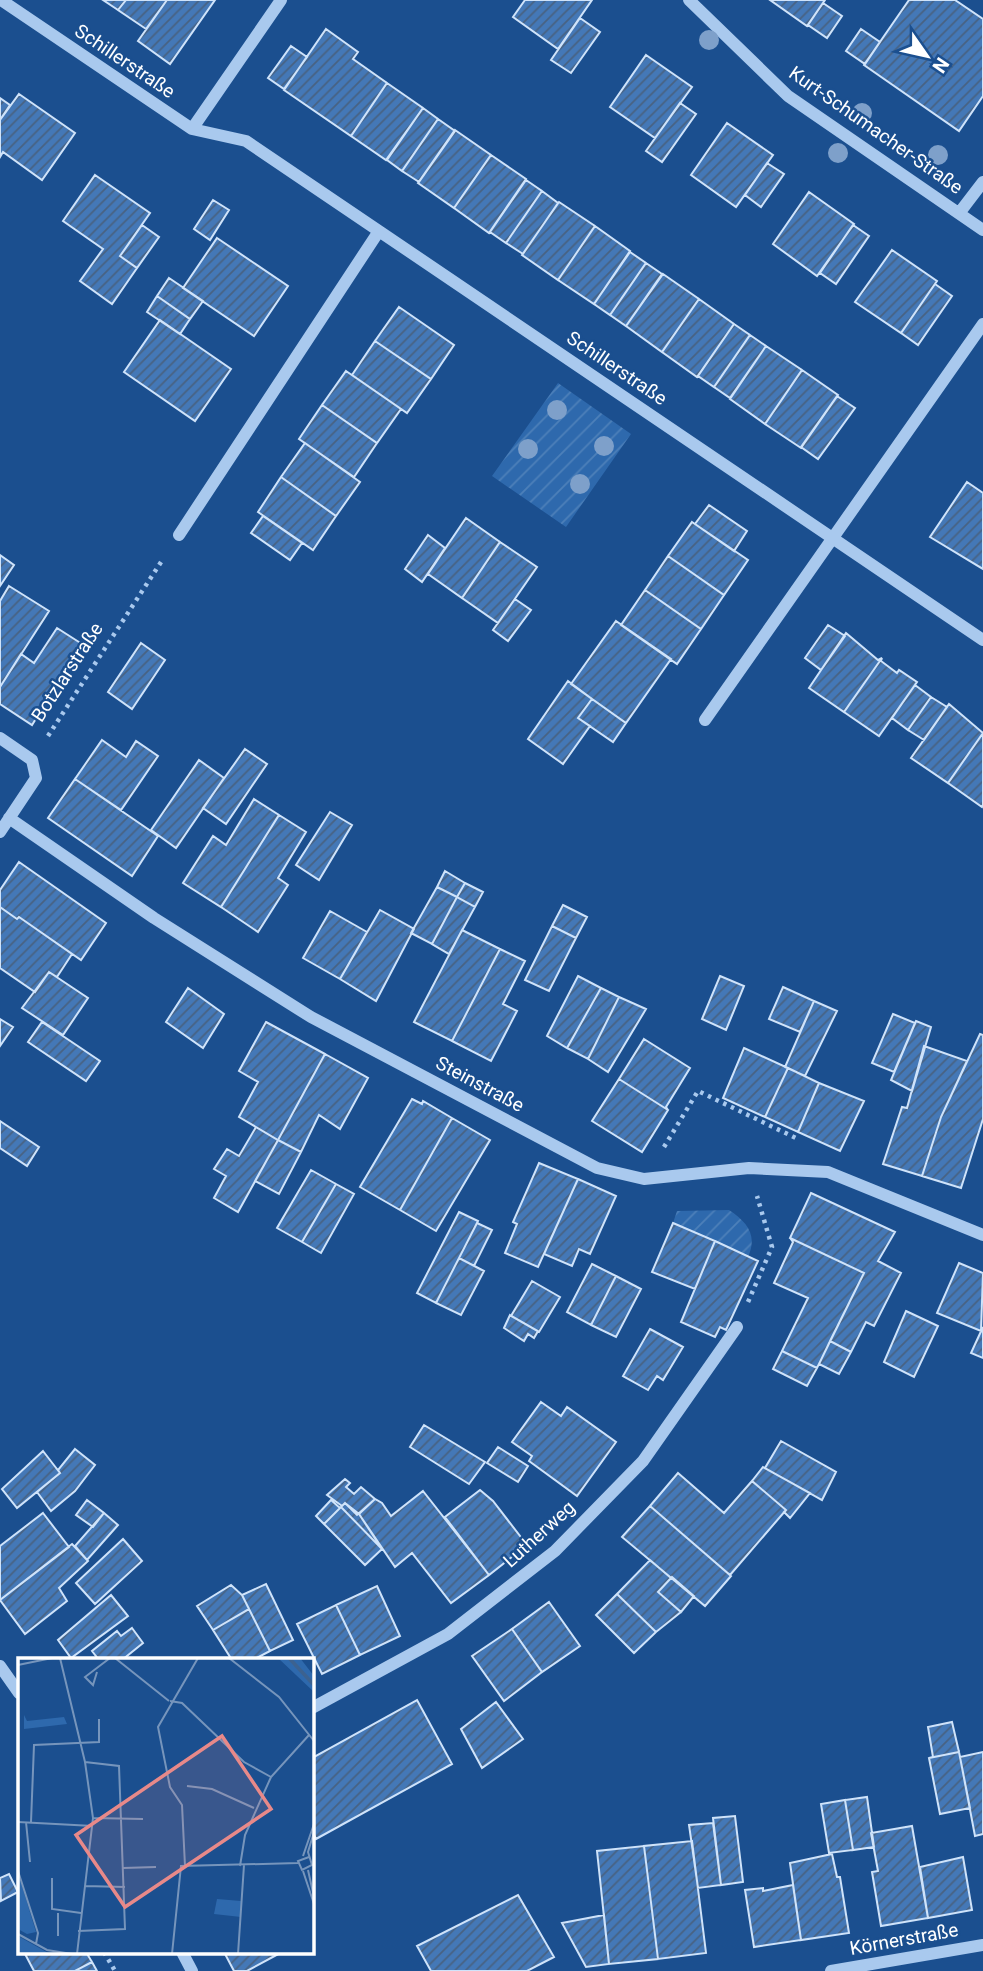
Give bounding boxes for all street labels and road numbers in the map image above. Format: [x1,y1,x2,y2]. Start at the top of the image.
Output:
street label: Schillerstraße [71,19,179,103]
street label: Kurt-Schumacher-Straße [785,61,967,199]
street label: Schillerstraße [563,326,671,410]
street label: Botzlarstraße [26,618,108,726]
street label: Steinstraße [432,1051,528,1117]
street label: Lutherweg [498,1496,580,1572]
street label: Körnerstraße [848,1918,960,1960]

